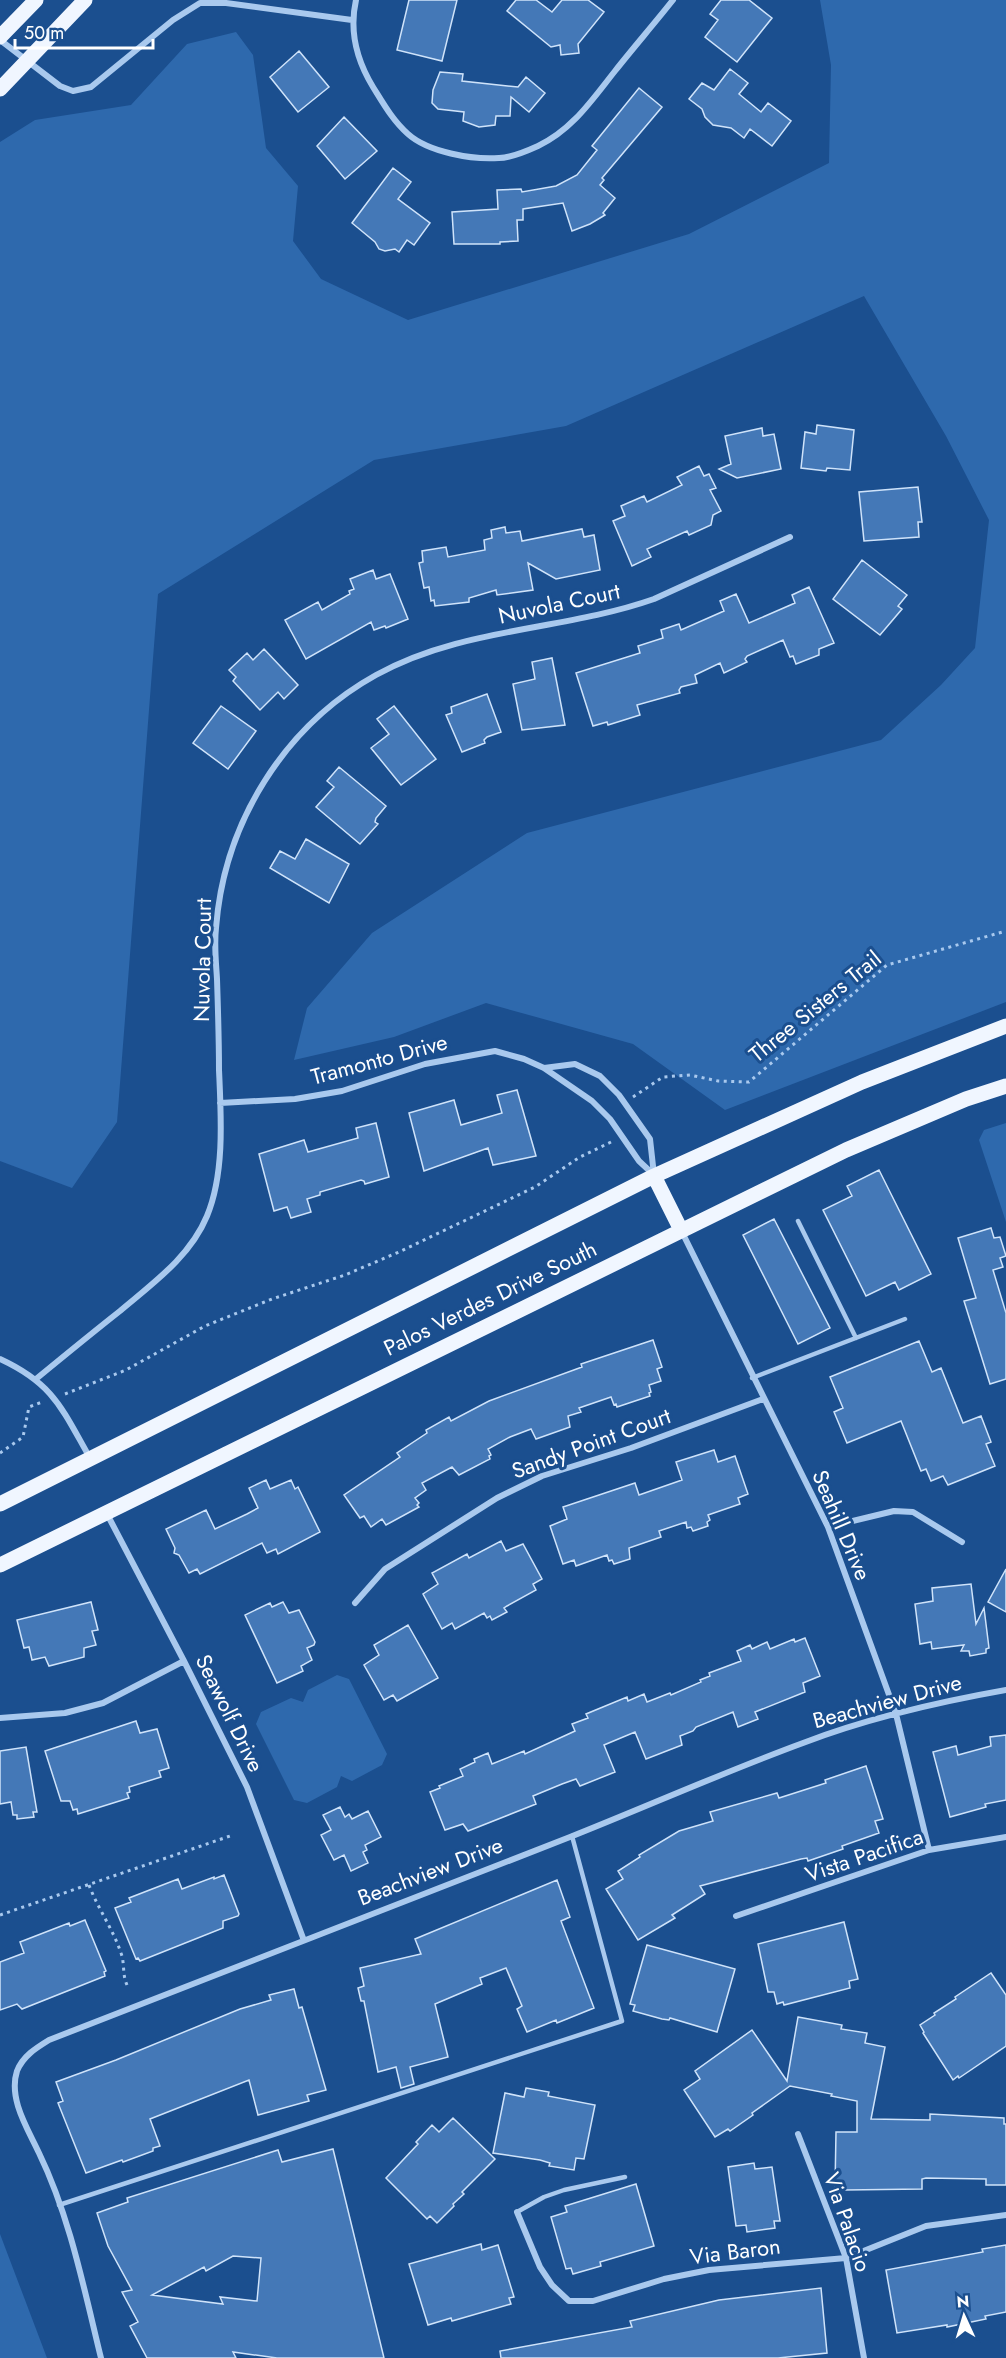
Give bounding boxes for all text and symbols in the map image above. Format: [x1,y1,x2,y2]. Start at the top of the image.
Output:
scale bar [15,12,153,50]
text: 50 m [24,20,64,46]
street label: Nuvola Court [495,574,624,632]
street label: Nuvola Court [185,897,219,1022]
street label: Three Sisters Trail [742,943,888,1069]
street label: Tramonto Drive [307,1025,451,1093]
street label: Palos Verdes Drive South [378,1232,602,1364]
street label: Sandy Point Court [507,1399,676,1487]
street label: Seahill Drive [804,1465,880,1585]
street label: Seawolf Drive [188,1649,272,1777]
street label: Beachview Drive [809,1666,965,1736]
street label: Vista Pacifica [801,1820,927,1890]
street label: Beachview Drive [353,1829,507,1913]
street label: Via Palacio [816,2168,880,2276]
street label: Via Baron [688,2230,782,2272]
north arrow [934,2286,994,2346]
text: N [956,2290,970,2313]

